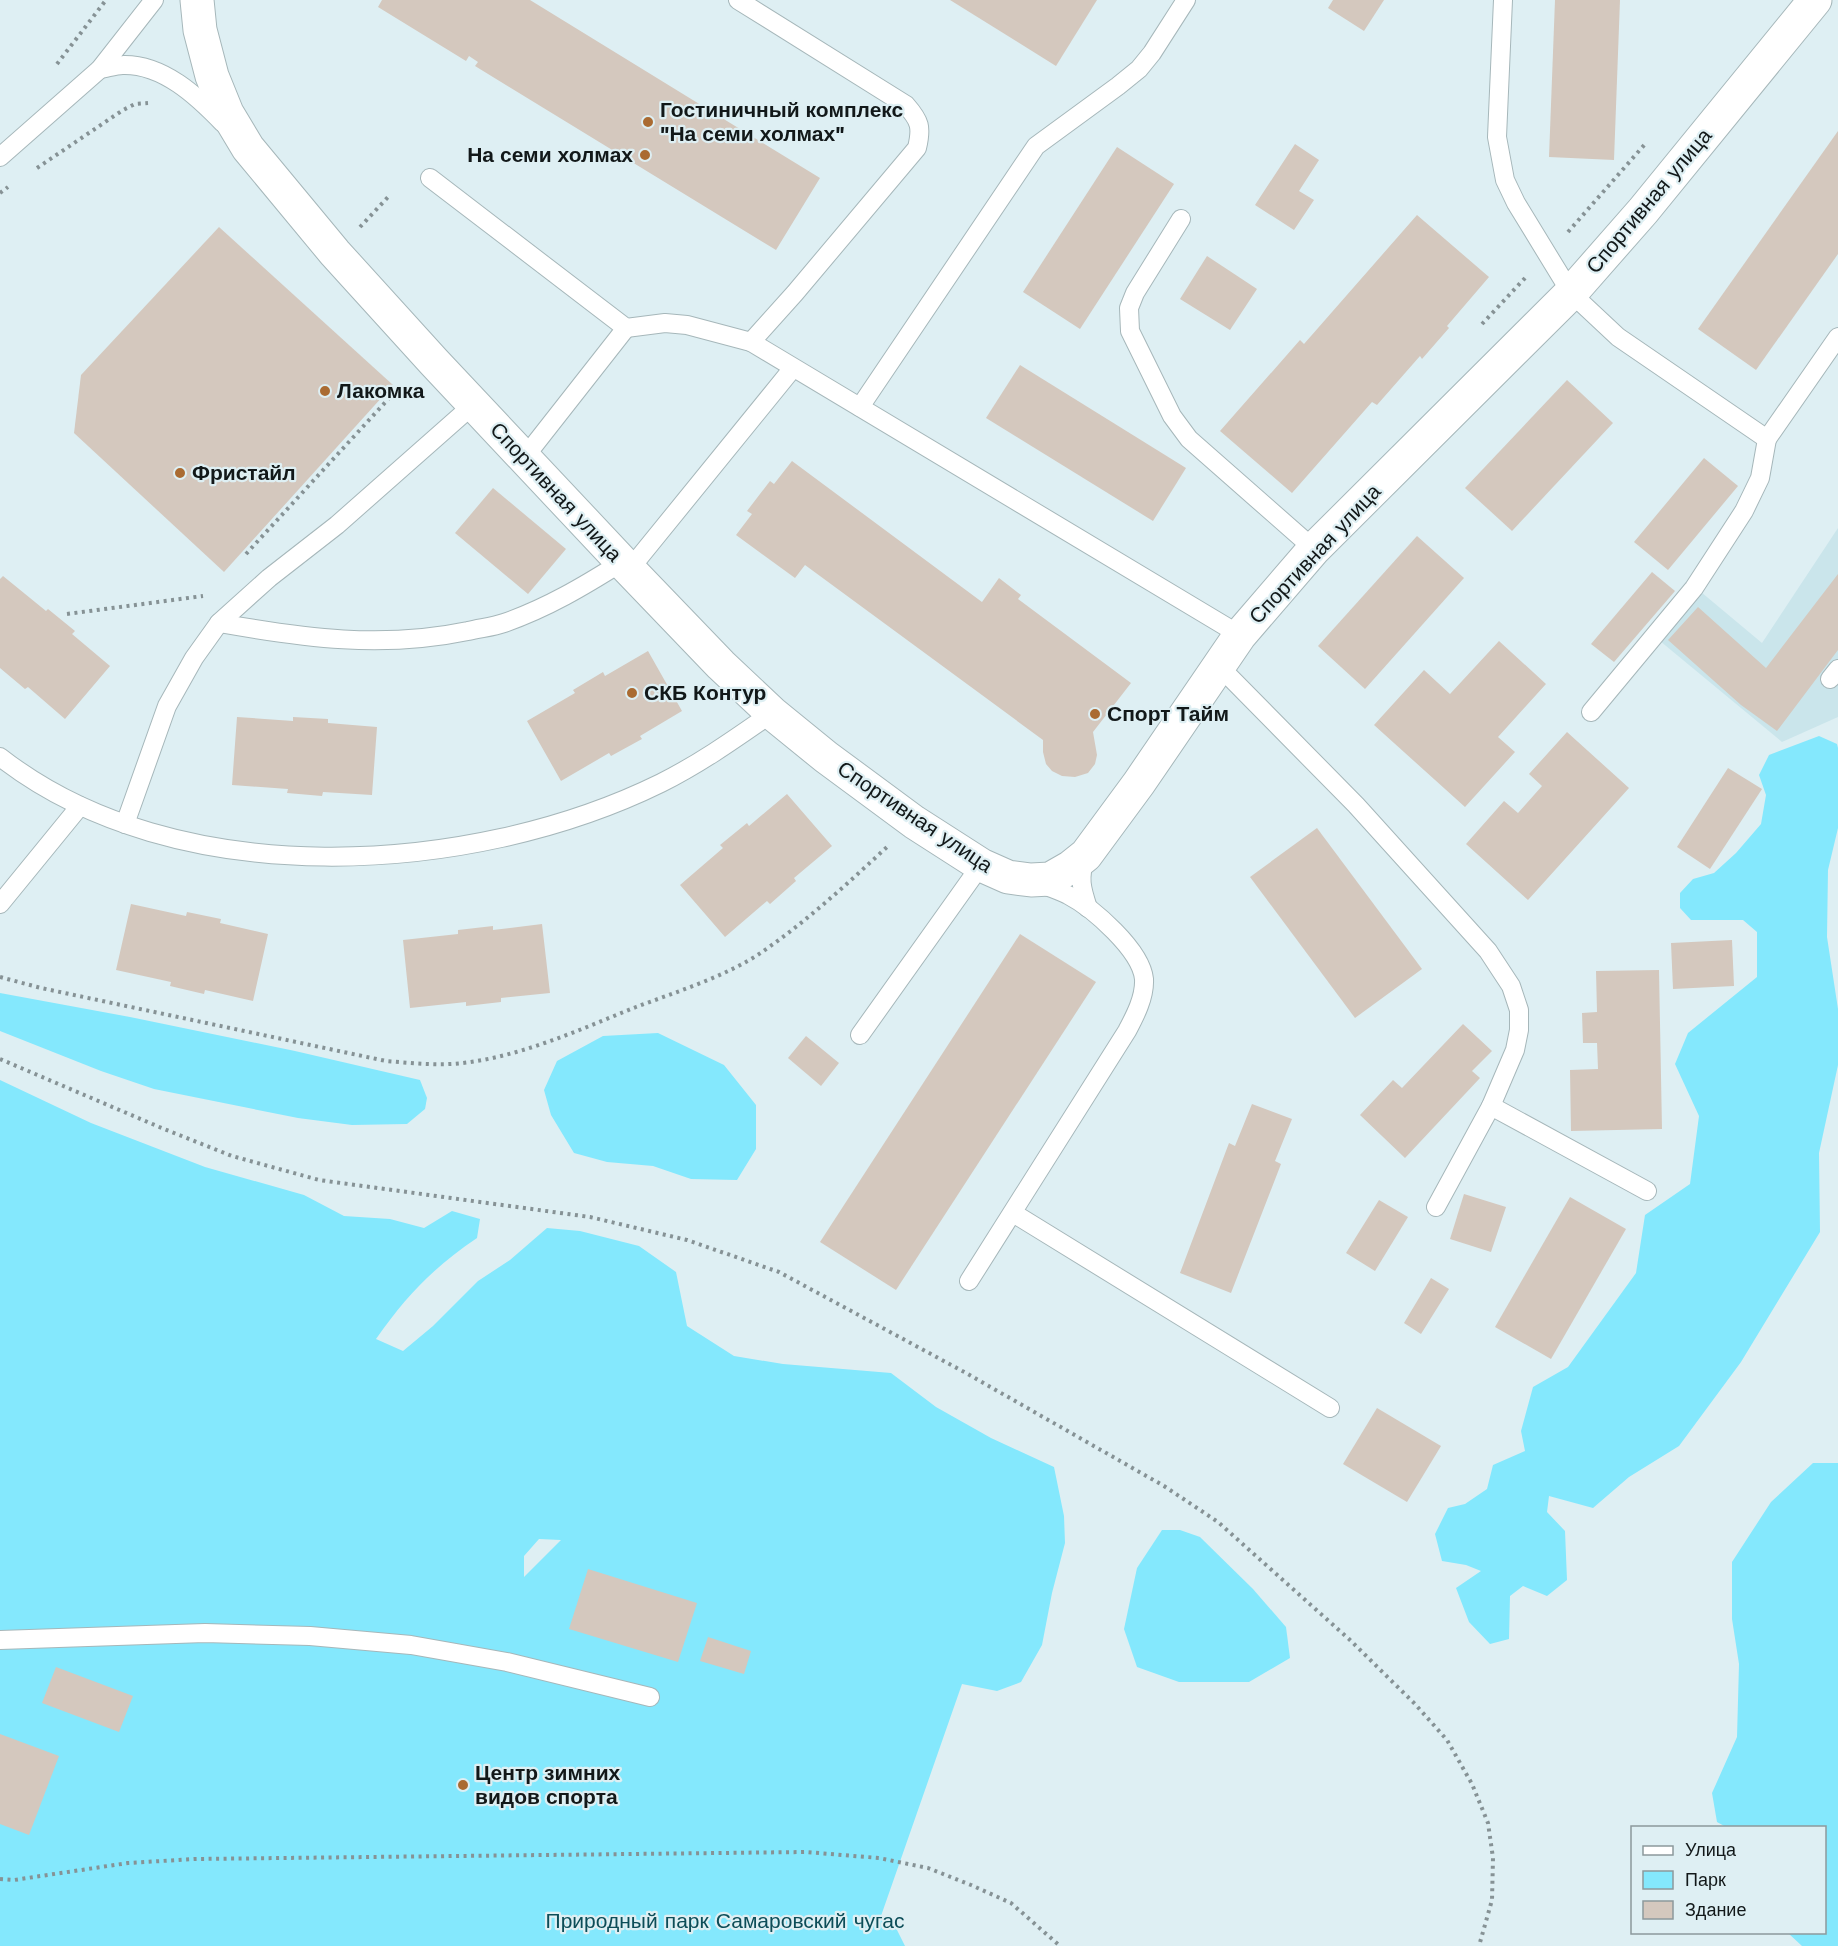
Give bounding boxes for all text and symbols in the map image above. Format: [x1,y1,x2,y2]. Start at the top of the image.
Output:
place label: Гостиничный комплекс "На семи холмах" [660,97,904,146]
marker: Гостиничный комплекс "На семи холмах" [641,115,655,129]
street label: Спортивная улица [1581,123,1717,278]
place label: На семи холмах [467,142,633,167]
marker: На семи холмах [638,148,652,162]
place label: Лакомка [337,378,425,403]
marker: Лакомка [318,384,332,398]
street label: Спортивная улица [485,417,628,567]
place label: Фристайл [192,460,296,485]
marker: Фристайл [173,466,187,480]
street label: Спортивная улица [1244,479,1386,629]
place label: СКБ Контур [644,680,766,705]
marker: СКБ Контур [625,686,639,700]
place label: Спорт Тайм [1107,701,1229,726]
marker: Спорт Тайм [1088,707,1102,721]
street label: Спортивная улица [833,755,998,878]
place label: Центр зимних видов спорта [475,1760,621,1809]
marker: Центр зимних видов спорта [456,1778,470,1792]
legend [1631,1826,1826,1934]
text: Улица [1685,1839,1737,1860]
text: Парк [1685,1869,1726,1890]
text: Здание [1685,1899,1746,1920]
park label: Природный парк Самаровский чугас [546,1908,904,1933]

